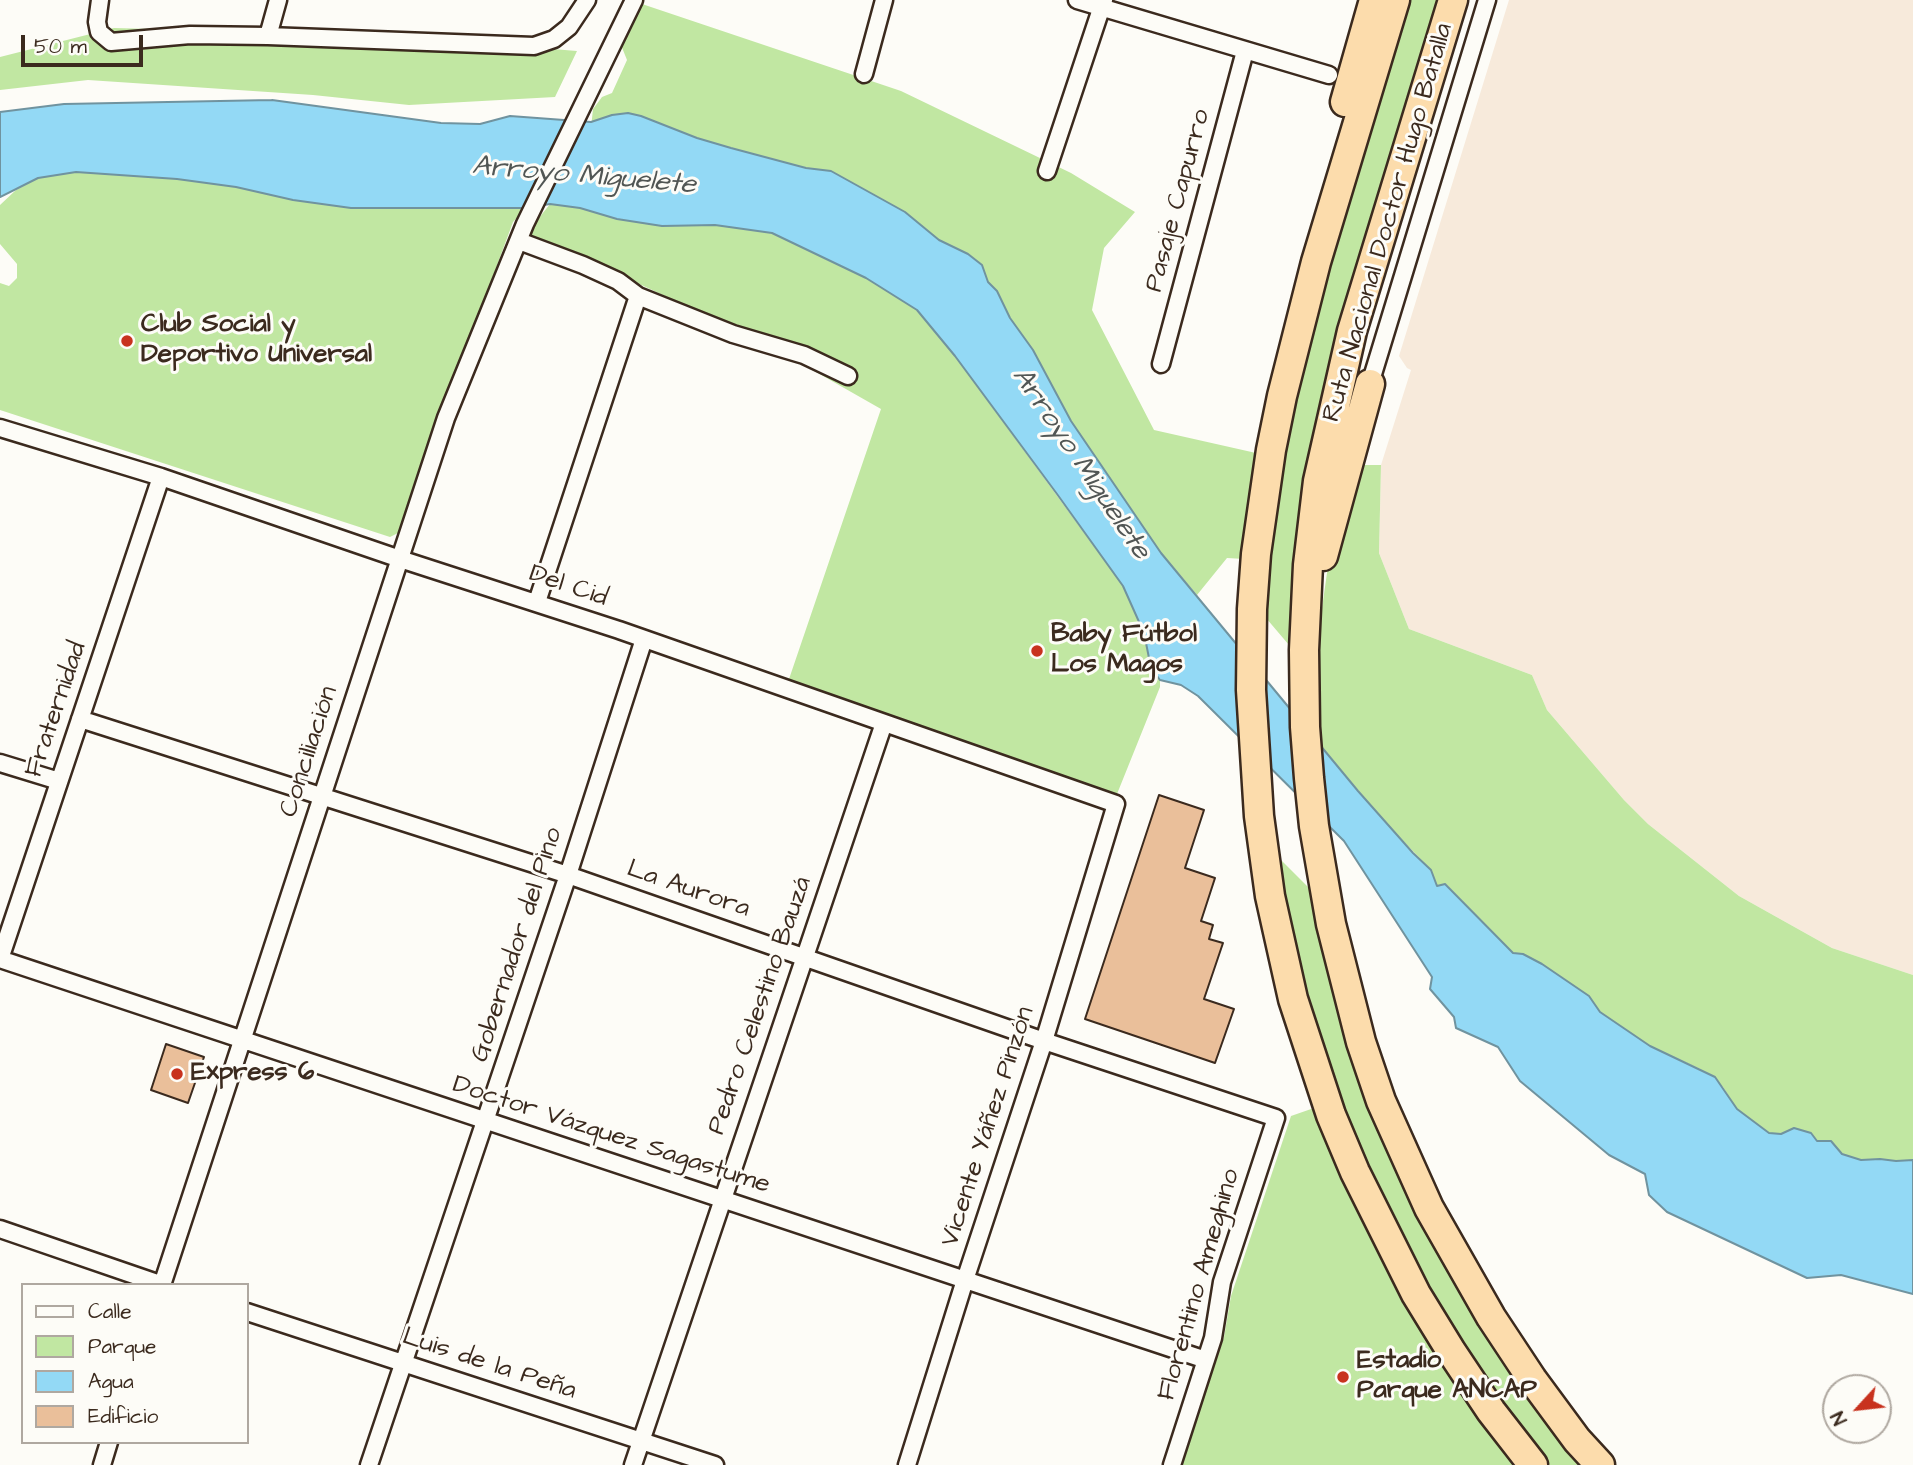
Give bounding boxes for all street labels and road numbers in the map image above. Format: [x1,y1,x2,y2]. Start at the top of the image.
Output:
street label: Ruta Nacional Doctor Hugo Batalla [1317,20,1461,426]
street label: Pasaje Capurro [1140,106,1218,296]
street label: Del Cid [525,559,611,615]
street label: Fraternidad [19,638,95,782]
street label: Conciliación [274,683,346,821]
street label: Gobernador del Pino [465,824,571,1066]
street label: La Aurora [622,854,754,926]
street label: Pedro Celestino Bauzá [702,873,820,1139]
street label: Vicente Yáñez Pinzón [936,1003,1042,1251]
street label: Doctor Vázquez Sagastume [448,1070,774,1202]
street label: Florentino Ameghino [1152,1166,1248,1404]
street label: Luis de la Peña [398,1322,580,1408]

